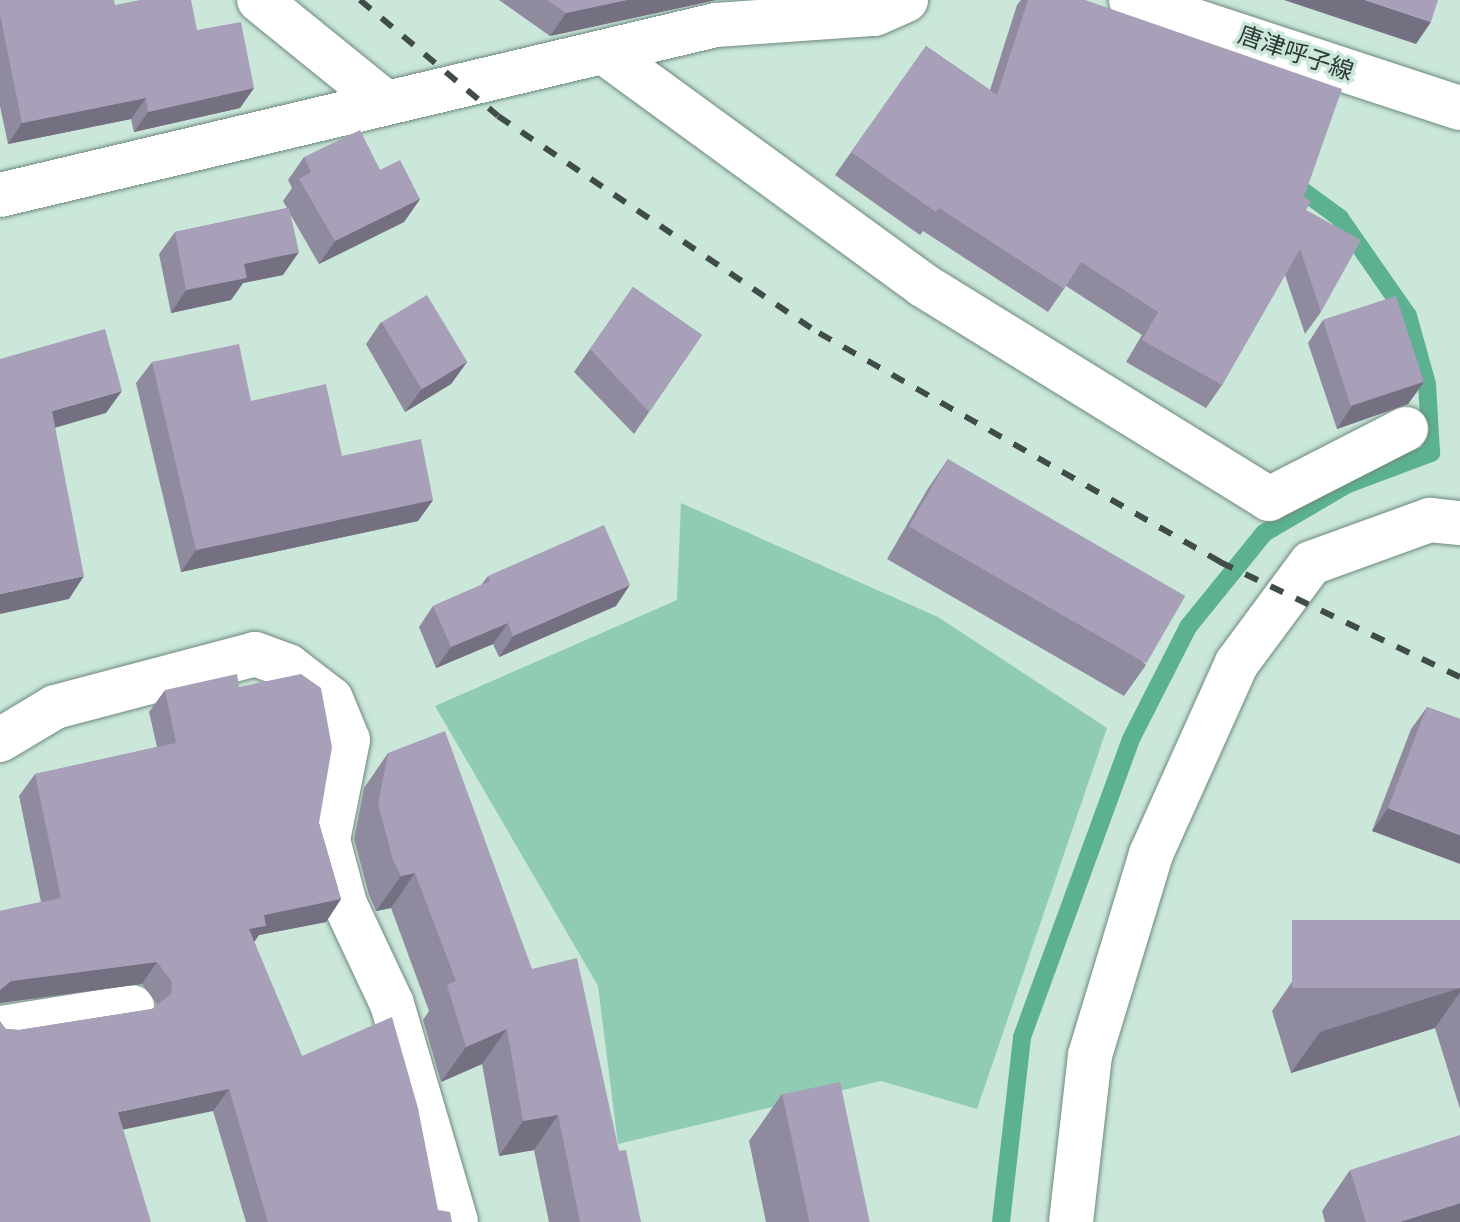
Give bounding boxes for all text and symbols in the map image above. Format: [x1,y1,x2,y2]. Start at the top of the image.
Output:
street label: 唐津呼子線 [1235,20,1357,86]

